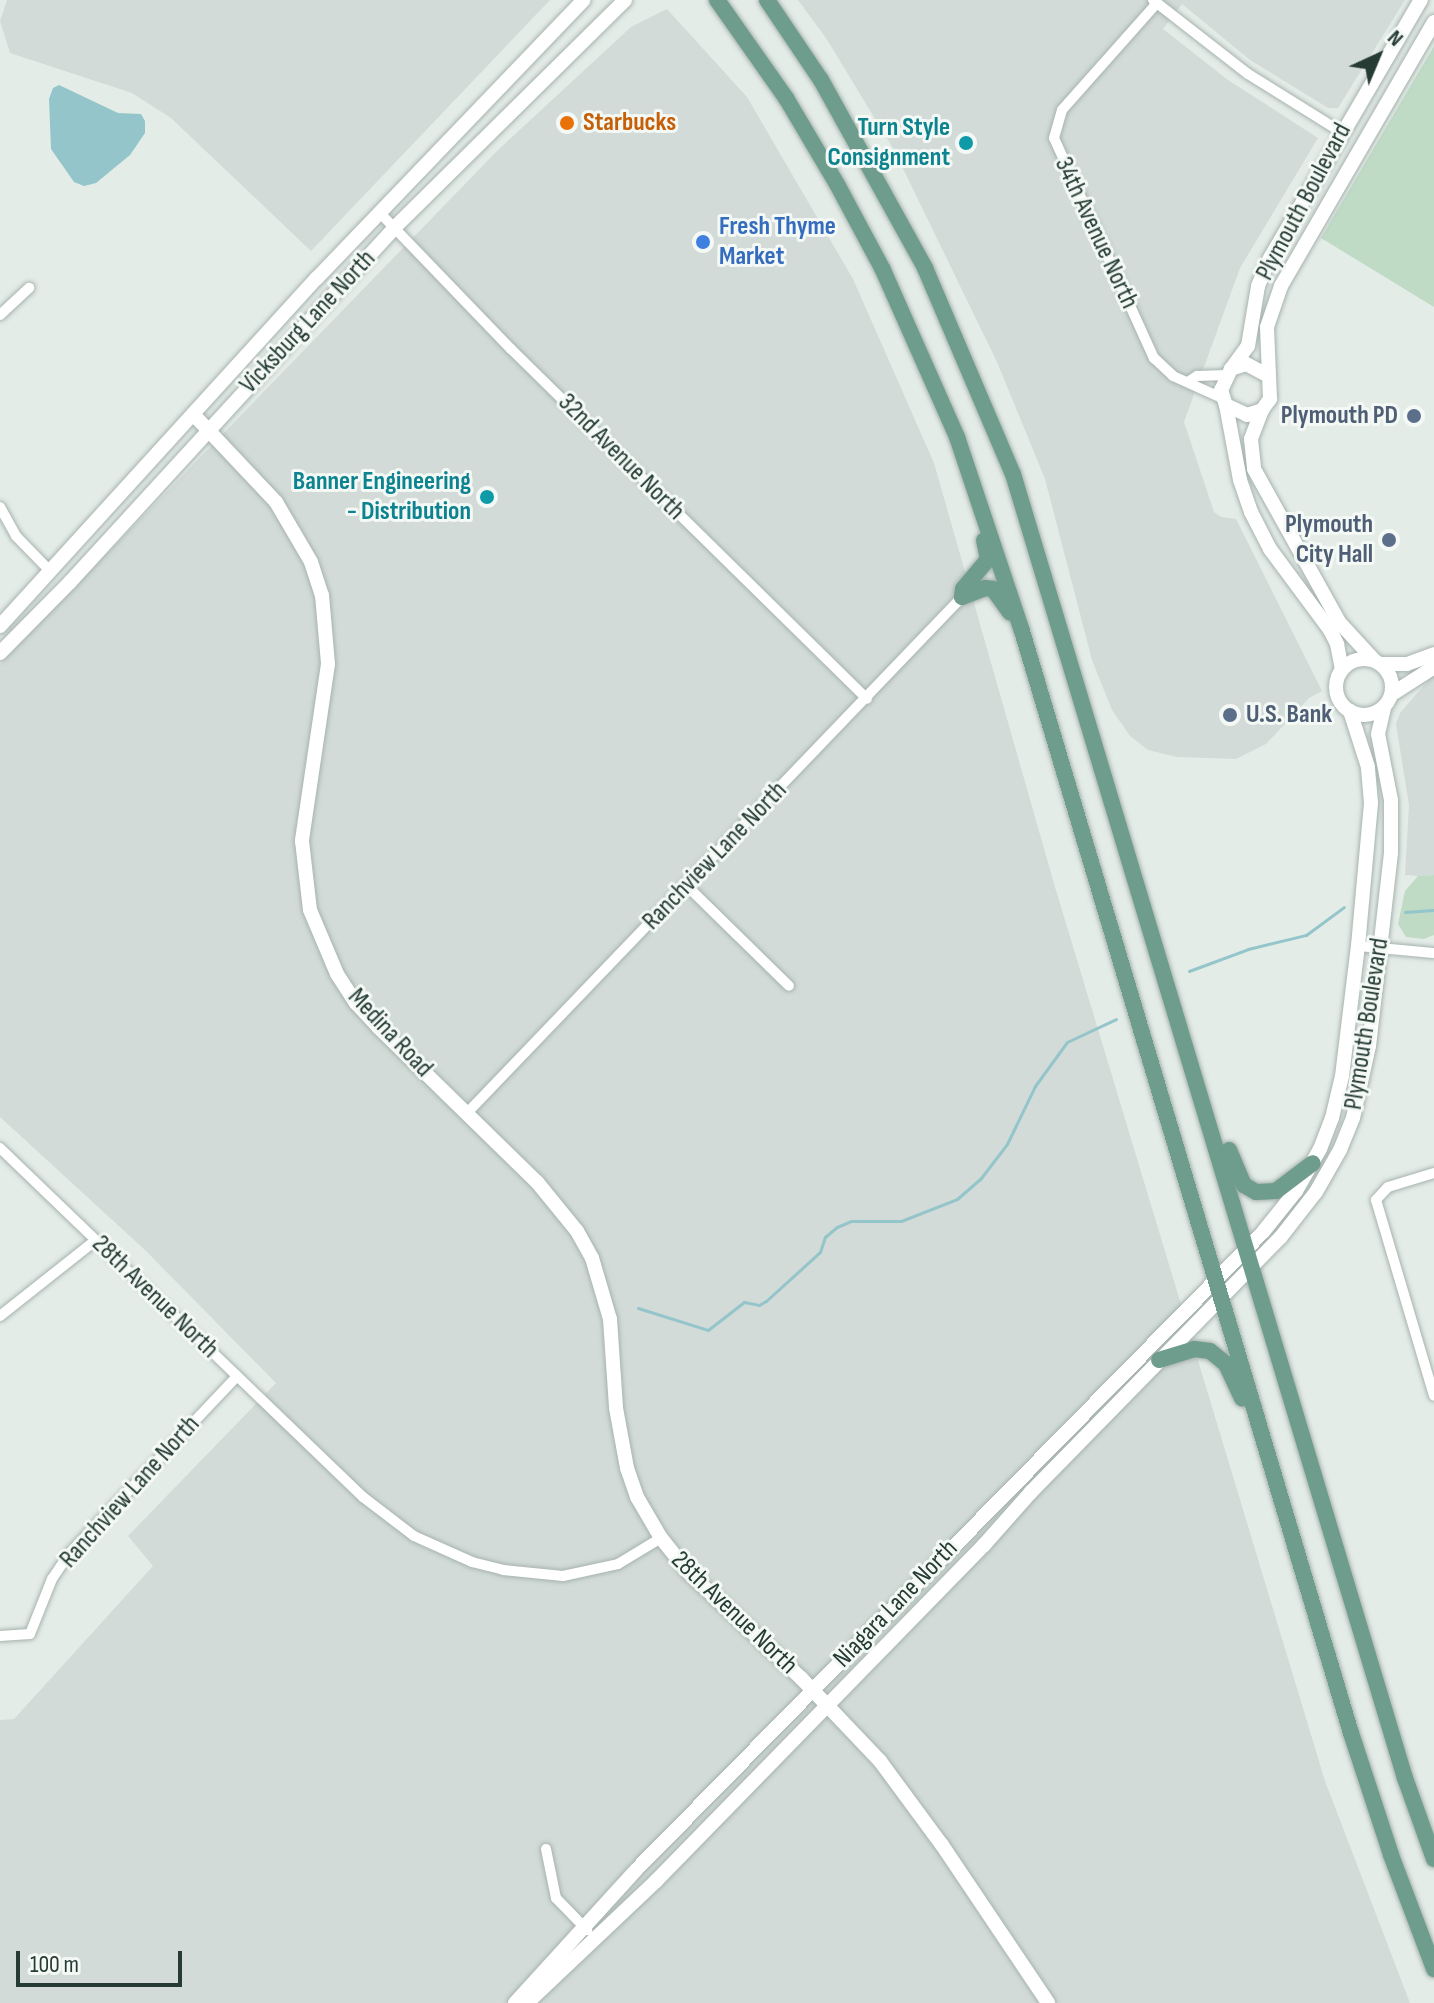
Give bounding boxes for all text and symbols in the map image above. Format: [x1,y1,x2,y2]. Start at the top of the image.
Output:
north arrow [1338,16,1418,96]
text: N [1381,25,1409,52]
place label: Starbucks [583,107,676,139]
place label: Turn Style Consignment [828,112,950,174]
marker: Starbucks [558,114,576,132]
street label: Plymouth Boulevard [1250,118,1358,286]
marker: Turn Style Consignment [957,134,975,152]
street label: 34th Avenue North [1047,152,1145,314]
place label: Fresh Thyme Market [719,211,836,272]
marker: Fresh Thyme Market [694,233,712,251]
street label: Vicksburg Lane North [234,244,382,400]
street label: 32nd Avenue North [551,387,691,527]
place label: Plymouth PD [1281,400,1398,432]
marker: Plymouth PD [1405,407,1423,425]
place label: Banner Engineering - Distribution [293,466,471,528]
marker: Banner Engineering - Distribution [478,488,496,506]
place label: Plymouth City Hall [1285,509,1373,570]
marker: Plymouth City Hall [1380,531,1398,549]
place label: U.S. Bank [1246,699,1332,731]
marker: U.S. Bank [1221,706,1239,724]
street label: Ranchview Lane North [636,775,794,937]
street label: Plymouth Boulevard [1338,936,1396,1112]
street label: Medina Road [341,982,439,1084]
street label: 28th Avenue North [85,1229,225,1365]
street label: Ranchview Lane North [53,1409,207,1575]
street label: Niagara Lane North [827,1534,965,1674]
street label: 28th Avenue North [664,1545,804,1681]
scale bar [20,1935,186,1985]
text: 100 m [30,1950,79,1979]

